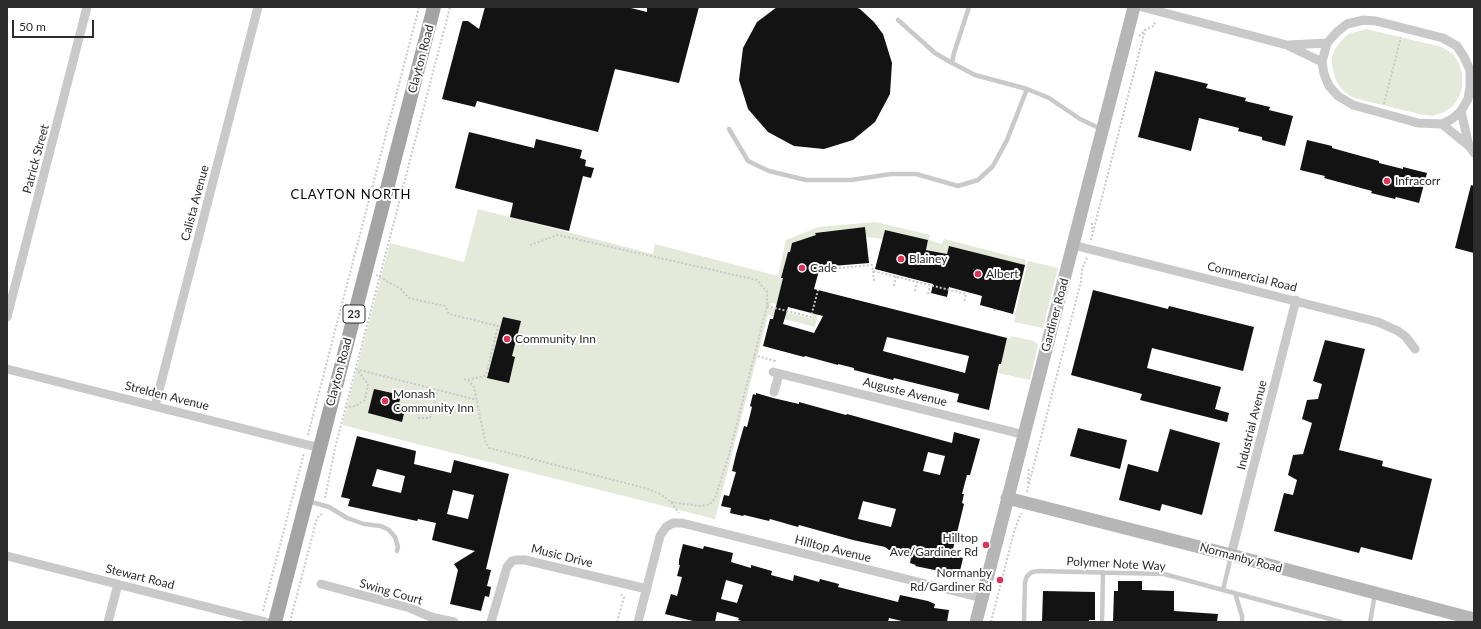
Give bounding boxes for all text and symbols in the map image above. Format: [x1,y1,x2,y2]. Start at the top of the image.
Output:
scale bar [14,12,96,38]
text: 50 m [19,19,46,34]
street label: Clayton Road [405,23,437,95]
street label: Patrick Street [20,123,52,195]
street label: Calista Avenue [178,163,212,243]
place label: Infracorr [1395,174,1440,188]
marker: Infracorr [1382,176,1392,186]
district label: CLAYTON NORTH [290,187,412,203]
place label: Blainey [909,252,947,266]
marker: Blainey [896,254,906,264]
street label: Commercial Road [1206,259,1298,295]
place label: Cade [810,261,837,275]
marker: Cade [797,263,807,273]
place label: Albert [986,267,1019,281]
marker: Albert [973,269,983,279]
street label: Gardiner Road [1038,277,1072,353]
road number: 23 [343,305,365,323]
place label: Community Inn [515,332,596,346]
marker: Community Inn [502,334,512,344]
street label: Clayton Road [323,336,355,408]
street label: Auguste Avenue [861,375,949,409]
street label: Strelden Avenue [123,379,211,413]
street label: Industrial Avenue [1234,379,1270,471]
place label: Monash Community Inn [393,387,474,415]
marker: Monash Community Inn [380,396,390,406]
place label: Hilltop Ave/Gardiner Rd [890,531,978,559]
street label: Hilltop Avenue [793,533,873,565]
marker: Hilltop Ave/Gardiner Rd [981,540,991,550]
street label: Normanby Road [1198,540,1284,576]
street label: Music Drive [530,541,594,571]
street label: Polymer Note Way [1066,554,1166,574]
street label: Stewart Road [104,561,176,593]
place label: Normanby Rd/Gardiner Rd [910,566,992,594]
marker: Normanby Rd/Gardiner Rd [995,575,1005,585]
street label: Swing Court [358,576,424,608]

